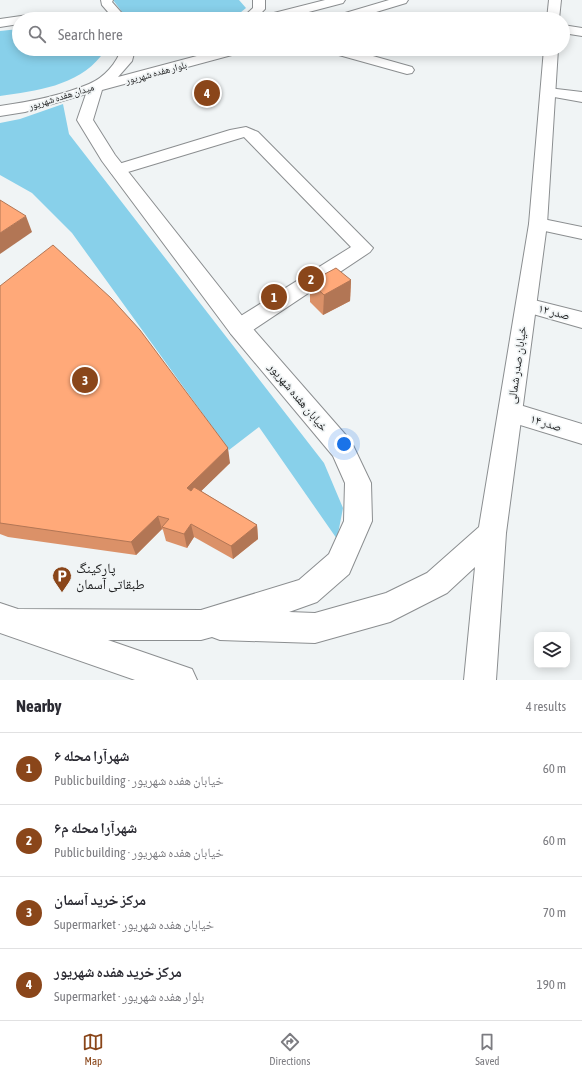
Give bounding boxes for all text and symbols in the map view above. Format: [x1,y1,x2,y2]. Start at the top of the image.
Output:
search box [12,12,570,56]
icon: search [26,23,48,45]
text: Search here [58,26,123,43]
street label: بلوار هفده شهریور [123,59,188,87]
pin: 4 [194,78,220,108]
street label: میدان هفده شهریور [26,81,96,113]
pin: 2 [298,264,324,294]
pin: 1 [261,282,287,312]
street label: صدر ۱۲ [537,301,571,323]
street label: خیابان صدر شمالی [505,325,530,405]
street label: خیابان هفده شهریور [265,359,331,434]
pin: 3 [72,365,98,395]
street label: صدر ۱۴ [529,412,563,434]
your location [334,434,354,454]
place label: پارکینگ طبقاتی آسمان [76,560,145,593]
parking icon: پارکینگ طبقاتی آسمان [51,565,73,593]
map controls [534,632,570,668]
button: layers [534,632,570,668]
text: Nearby [16,696,62,716]
text: 4 results [526,699,566,714]
text: شهرآرا محله ۶ [54,747,130,764]
text: 1 [26,761,32,776]
text: 60 m [543,761,566,776]
text: Public building · خیابان هفده شهریور [54,773,224,788]
text: شهرآرا محله م۶ [54,819,137,836]
text: 2 [26,833,32,848]
text: 60 m [543,833,566,848]
text: Public building · خیابان هفده شهریور [54,845,224,860]
text: مرکز خرید آسمان [54,891,146,908]
text: 3 [26,905,32,920]
text: 70 m [543,905,566,920]
text: Supermarket · خیابان هفده شهریور [54,917,214,932]
text: مرکز خرید هفده شهریور [54,963,182,980]
text: 4 [26,977,32,992]
text: 190 m [537,977,566,992]
text: Supermarket · بلوار هفده شهریور [54,989,204,1004]
tab: Map [82,1031,104,1067]
tab: Directions [269,1031,310,1067]
tab: Saved [475,1031,500,1067]

